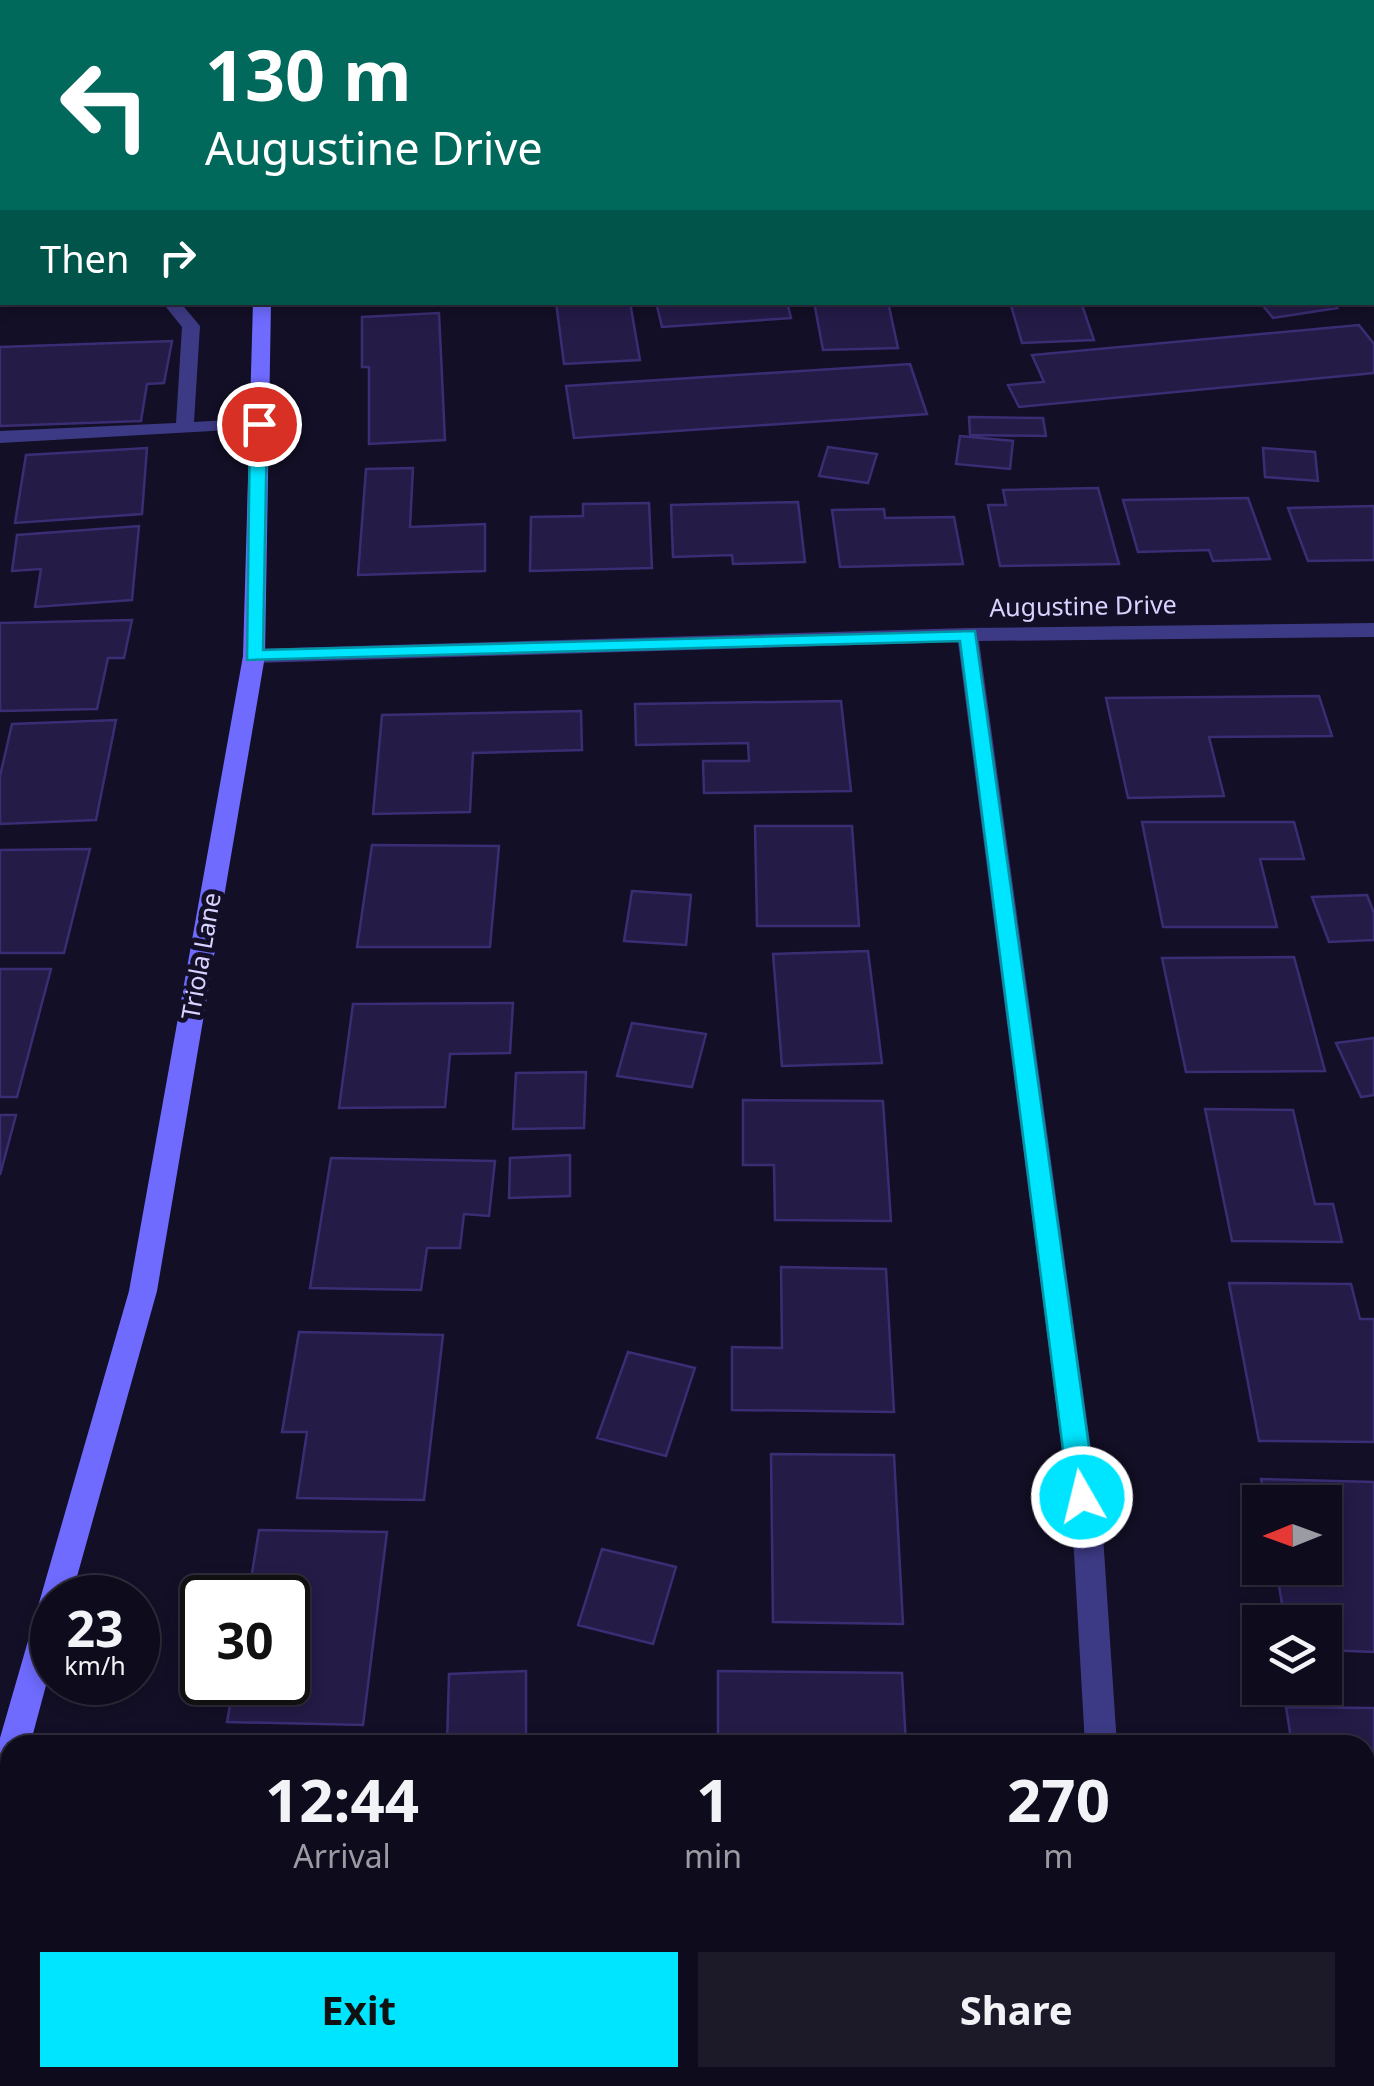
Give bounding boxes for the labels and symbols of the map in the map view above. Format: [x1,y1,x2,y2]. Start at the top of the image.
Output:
pin [217,382,302,467]
street label: Augustine Drive [989,586,1177,624]
street label: Triola Lane [172,890,228,1022]
position arrow [1030,1445,1134,1549]
north arrow [1242,1485,1342,1585]
speed limit sign: 30 [180,1575,310,1705]

